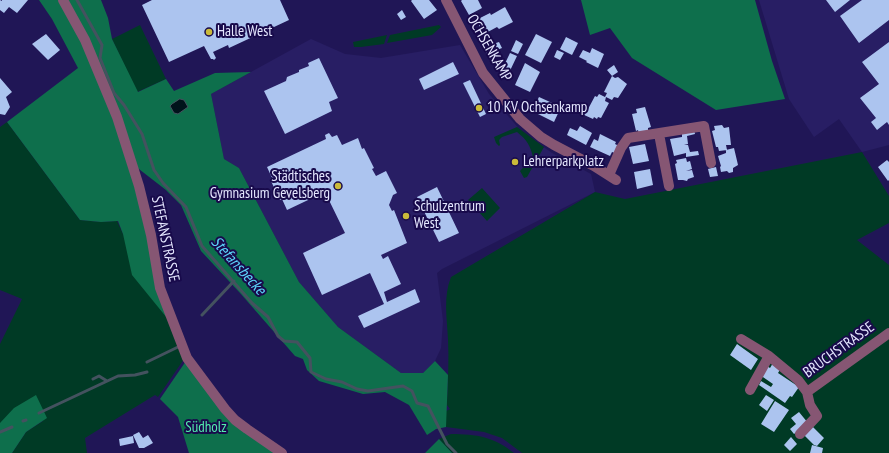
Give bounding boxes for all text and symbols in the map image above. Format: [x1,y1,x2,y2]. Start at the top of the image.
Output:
street label: OCHSENKAMP [463,11,515,85]
place label: Halle West [217,23,272,41]
marker: Halle West [204,27,214,37]
place label: 10 KV Ochsenkamp [487,99,587,117]
marker: 10 KV Ochsenkamp [474,103,484,113]
place label: Lehrerparkplatz [523,153,604,171]
marker: Lehrerparkplatz [510,157,520,167]
place label: Städtisches Gymnasium Gevelsberg [210,168,330,203]
marker: Städtisches Gymnasium Gevelsberg [333,181,343,191]
street label: STEFANSTRASSE [147,194,183,284]
place label: Schulzentrum West [414,198,485,233]
marker: Schulzentrum West [401,211,411,221]
water label: Stefansbecke [207,233,269,299]
street label: BRUCHSTRASSE [800,318,878,382]
park label: Südholz [185,419,227,437]

